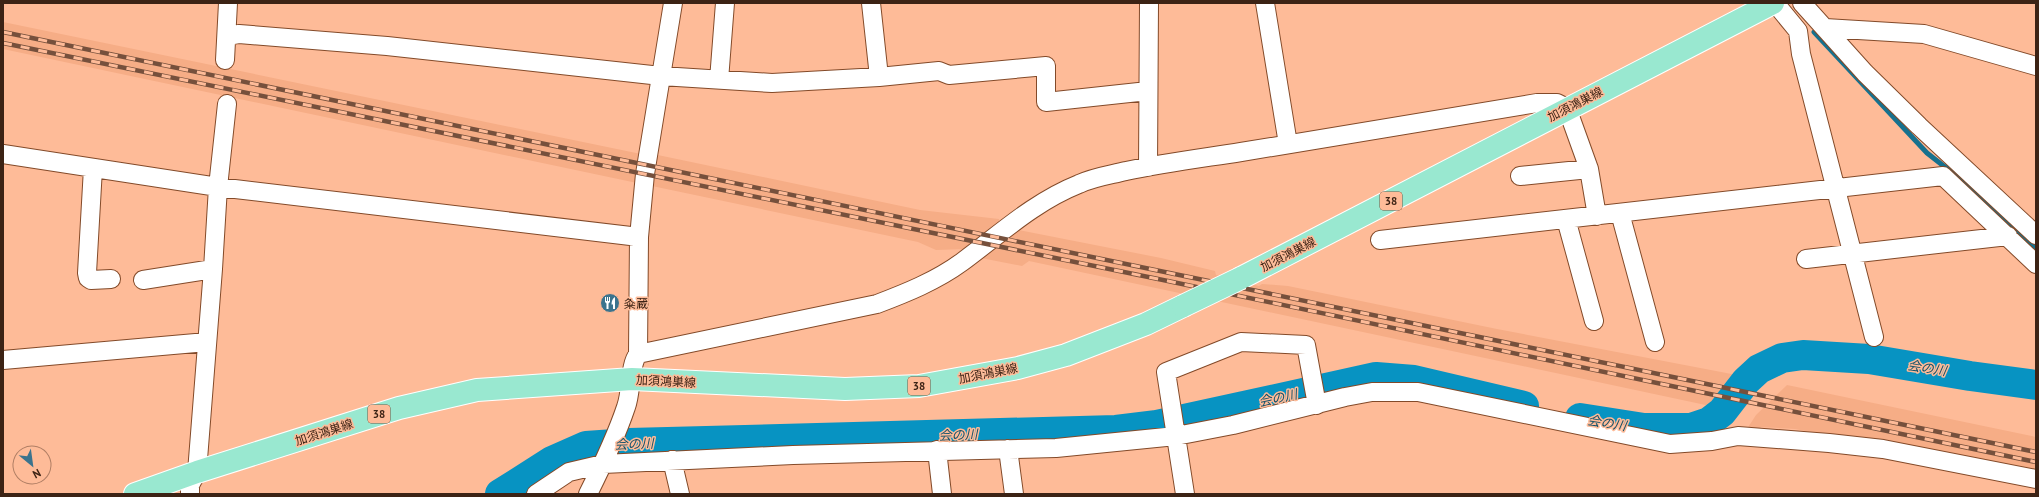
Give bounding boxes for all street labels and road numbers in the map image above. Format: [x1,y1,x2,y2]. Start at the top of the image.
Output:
street label: 加須鴻巣線 [1545,84,1605,124]
road number: 38 [1380,192,1402,210]
street label: 加須鴻巣線 [1258,234,1318,274]
street label: 加須鴻巣線 [957,360,1019,386]
street label: 加須鴻巣線 [636,372,696,390]
road number: 38 [908,377,930,395]
road number: 38 [368,405,390,423]
street label: 加須鴻巣線 [293,416,355,448]

